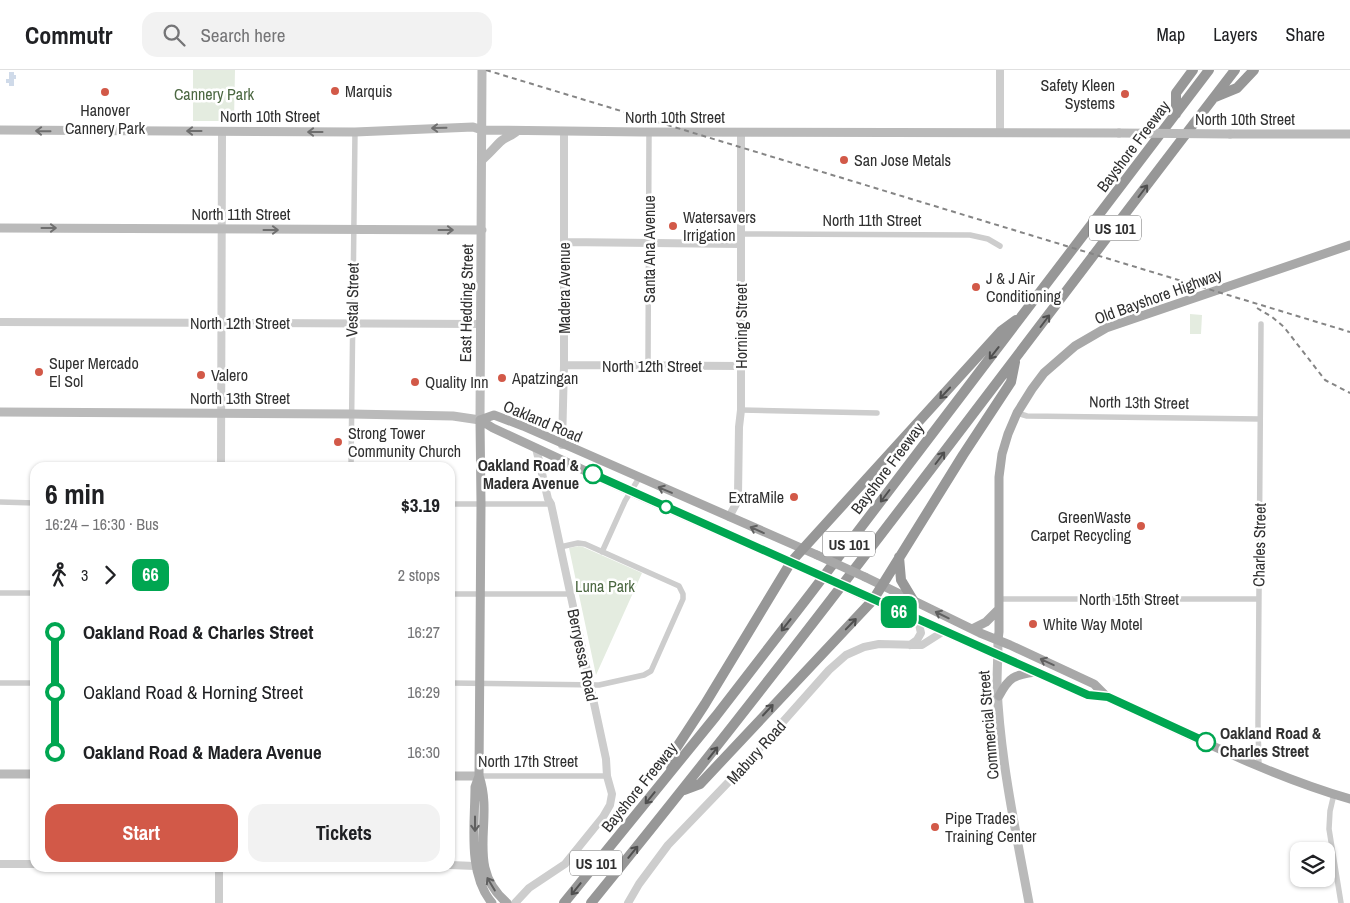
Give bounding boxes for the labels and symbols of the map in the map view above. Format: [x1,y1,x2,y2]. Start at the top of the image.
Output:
place label: Safety Kleen Systems [1041,74,1115,114]
place label: Marquis [345,80,392,102]
park label: Cannery Park [174,83,255,105]
marker: Marquis [329,85,341,97]
marker: Hanover Cannery Park [99,86,111,98]
marker: Safety Kleen Systems [1119,88,1131,100]
street label: Bayshore Freeway [1091,95,1175,196]
place label: Hanover Cannery Park [65,99,146,139]
street label: North 10th Street [220,105,320,127]
street label: North 10th Street [625,106,725,128]
street label: North 10th Street [1195,108,1295,130]
one-way arrow [431,123,447,132]
one-way arrow [35,126,52,136]
one-way arrow [186,126,202,136]
one-way arrow [307,127,324,137]
place label: San Jose Metals [854,149,951,171]
marker: San Jose Metals [838,154,850,166]
one-way arrow [1138,184,1148,198]
street label: Santa Ana Avenue [638,195,660,303]
street label: North 11th Street [192,203,291,225]
place label: Watersavers Irrigation [683,206,756,246]
street label: North 11th Street [823,209,922,231]
road number: US 101 [1089,216,1141,240]
marker: Watersavers Irrigation [667,220,679,232]
one-way arrow [40,223,56,233]
one-way arrow [262,225,279,235]
one-way arrow [438,225,454,235]
street label: Madera Avenue [553,242,575,334]
street label: East Hedding Street [454,243,478,362]
street label: Vestal Street [340,262,364,337]
street label: Old Bayshore Highway [1091,263,1225,329]
place label: J & J Air Conditioning [986,267,1062,307]
marker: J & J Air Conditioning [970,281,982,293]
street label: Horning Street [730,283,752,369]
street label: North 12th Street [190,312,290,334]
one-way arrow [1039,315,1050,328]
one-way arrow [989,346,1000,359]
place label: Super Mercado El Sol [49,352,139,392]
street label: North 12th Street [602,355,702,377]
place label: Valero [211,364,248,386]
marker: Super Mercado El Sol [33,366,45,378]
place label: Apatzingan [511,367,578,389]
marker: Valero [195,369,207,381]
place label: Quality Inn [425,371,488,393]
marker: Apatzingan [496,372,508,384]
marker: Quality Inn [409,376,421,388]
one-way arrow [939,386,951,399]
street label: North 13th Street [190,387,290,409]
street label: North 13th Street [1089,390,1189,414]
street label: Oakland Road [500,394,586,448]
street label: Bayshore Freeway [845,417,929,518]
place label: Strong Tower Community Church [348,422,461,462]
marker: Strong Tower Community Church [332,436,344,448]
one-way arrow [935,451,946,464]
place label: Oakland Road & Madera Avenue [478,454,580,494]
marker: Oakland Road & Madera Avenue [583,464,603,484]
one-way arrow [658,484,673,494]
place label: ExtraMile [729,486,784,508]
one-way arrow [880,489,890,503]
marker: ExtraMile [788,491,800,503]
unlabelled marker [659,500,673,514]
street label: Charles Street [1247,503,1271,587]
place label: GreenWaste Carpet Recycling [1030,506,1132,546]
marker: GreenWaste Carpet Recycling [1135,520,1147,532]
one-way arrow [750,524,765,534]
road number: US 101 [823,532,875,556]
park label: Luna Park [575,575,635,597]
street label: North 15th Street [1079,588,1179,610]
line badge: 66 [876,596,922,628]
street label: Berryessa Road [562,607,604,703]
one-way arrow [935,609,950,619]
place label: White Way Motel [1043,613,1142,635]
one-way arrow [781,618,792,631]
one-way arrow [844,618,856,630]
marker: White Way Motel [1027,618,1039,630]
one-way arrow [1040,657,1055,666]
street label: Commercial Street [972,669,1004,780]
one-way arrow [762,704,774,717]
street label: Mabury Road [721,715,791,789]
place label: Oakland Road & Charles Street [1220,722,1322,762]
marker: Oakland Road & Charles Street [1196,732,1216,752]
street label: Bayshore Freeway [596,737,682,836]
one-way arrow [707,746,718,759]
street label: North 17th Street [478,750,578,772]
one-way arrow [644,791,655,804]
place label: Pipe Trades Training Center [945,807,1037,847]
one-way arrow [470,816,480,832]
marker: Pipe Trades Training Center [929,821,941,833]
one-way arrow [628,845,639,858]
road number: US 101 [570,850,622,876]
one-way arrow [486,878,496,892]
one-way arrow [570,882,581,895]

